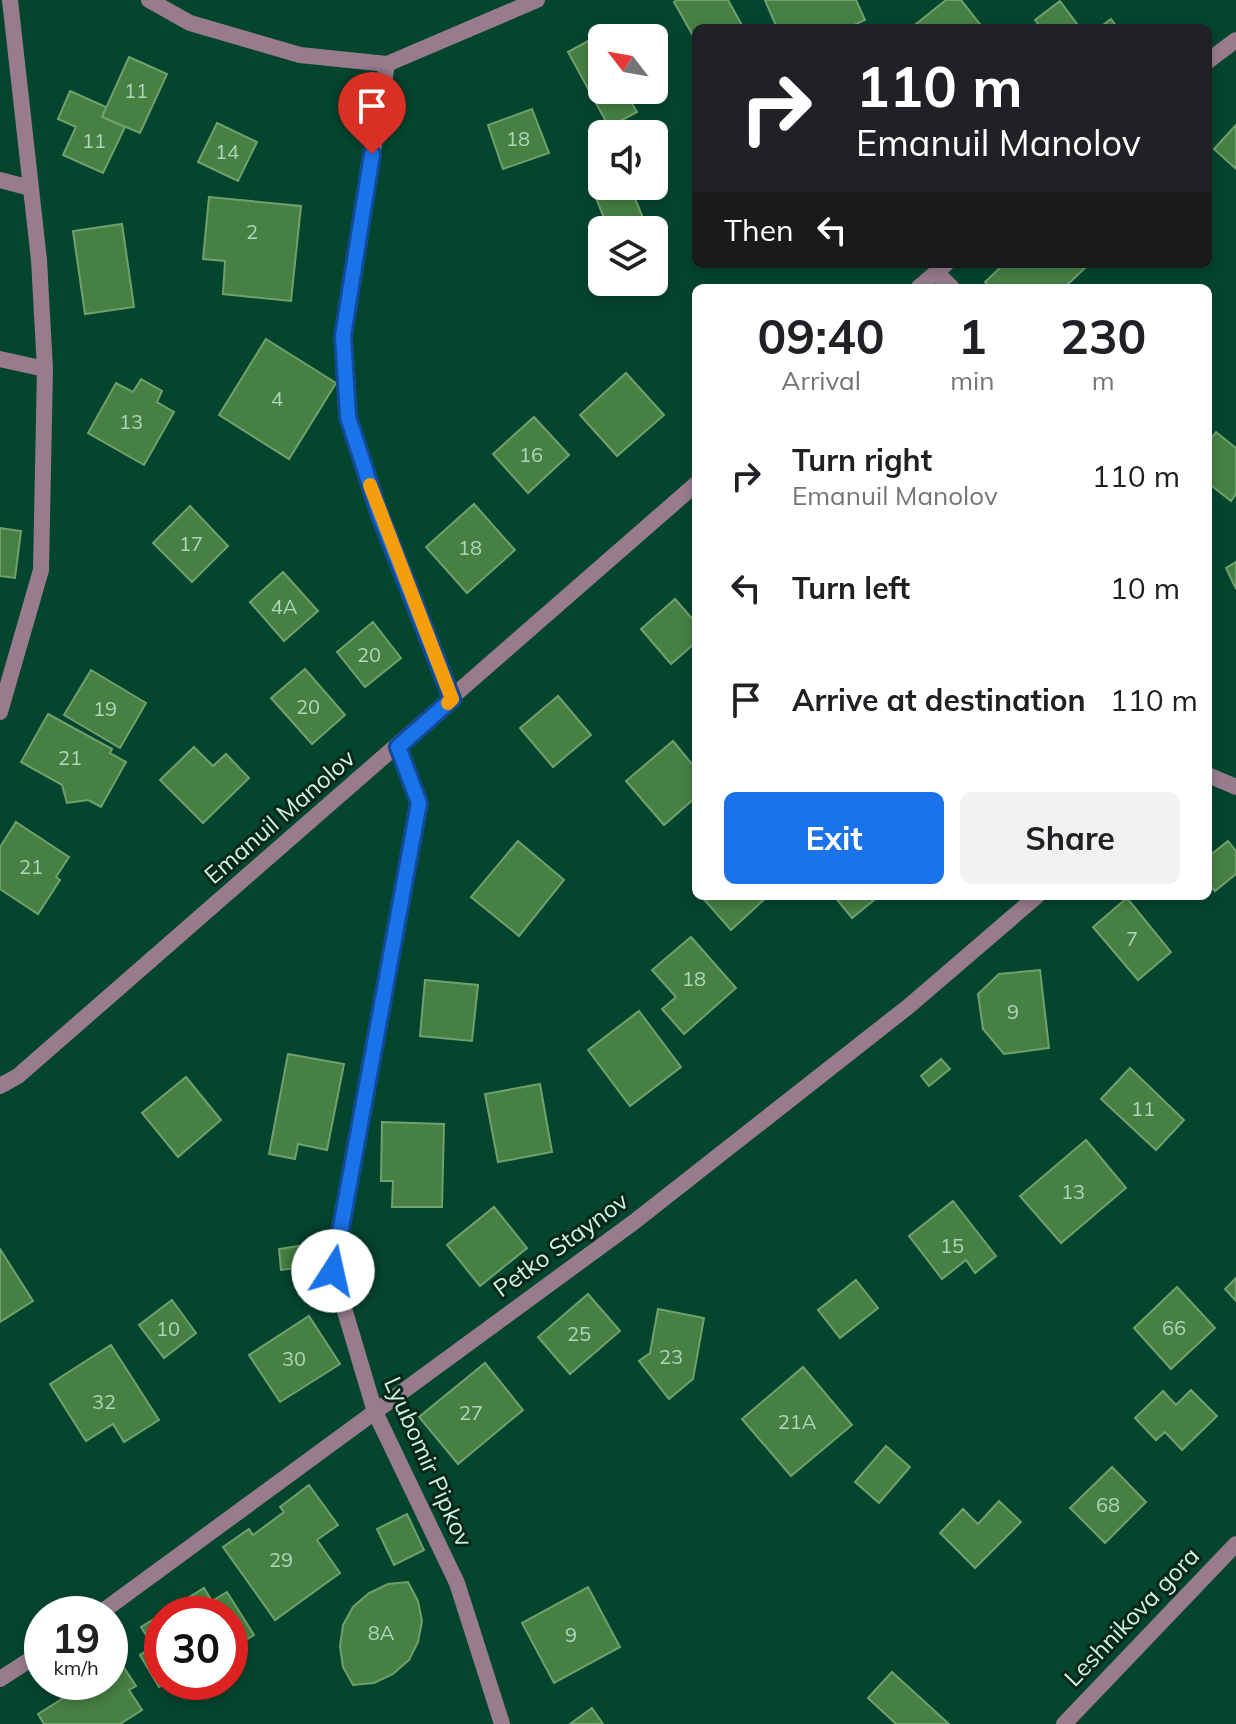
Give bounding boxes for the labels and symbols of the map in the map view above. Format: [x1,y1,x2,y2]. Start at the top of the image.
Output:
north arrow [588,24,668,104]
pin [338,72,406,154]
house number: 11 [124,78,148,103]
house number: 18 [506,126,530,151]
house number: 11 [82,128,106,153]
house number: 14 [215,139,239,164]
house number: 2 [246,219,258,244]
house number: 4 [271,386,283,411]
house number: 13 [119,409,143,434]
house number: 16 [519,442,543,467]
house number: 17 [179,531,203,556]
house number: 18 [458,535,482,560]
house number: 4А [271,594,298,619]
house number: 20 [357,642,381,667]
house number: 20 [296,694,320,719]
house number: 19 [93,696,117,721]
street label: Emanuil Manolov [198,742,361,890]
house number: 21 [58,745,82,770]
house number: 21 [19,854,43,879]
house number: 7 [1126,926,1138,951]
house number: 18 [682,966,706,991]
house number: 9 [1007,999,1019,1024]
house number: 11 [1131,1096,1155,1121]
house number: 13 [1061,1179,1085,1204]
street label: Petko Staynov [487,1185,634,1303]
position arrow [291,1229,375,1313]
house number: 15 [940,1233,964,1258]
house number: 66 [1162,1315,1186,1340]
house number: 10 [156,1316,180,1341]
house number: 25 [567,1321,591,1346]
house number: 23 [659,1344,683,1369]
house number: 30 [282,1346,306,1371]
street label: Lyubomir Pipkov [378,1372,480,1551]
house number: 32 [92,1389,116,1414]
house number: 27 [459,1400,483,1425]
house number: 21А [778,1409,817,1434]
house number: 68 [1096,1492,1120,1517]
street label: Leshnikova gora [1057,1541,1205,1692]
house number: 29 [269,1547,293,1572]
speed limit sign: 30 [144,1596,248,1700]
house number: 8А [368,1620,395,1645]
house number: 9 [565,1622,577,1647]

